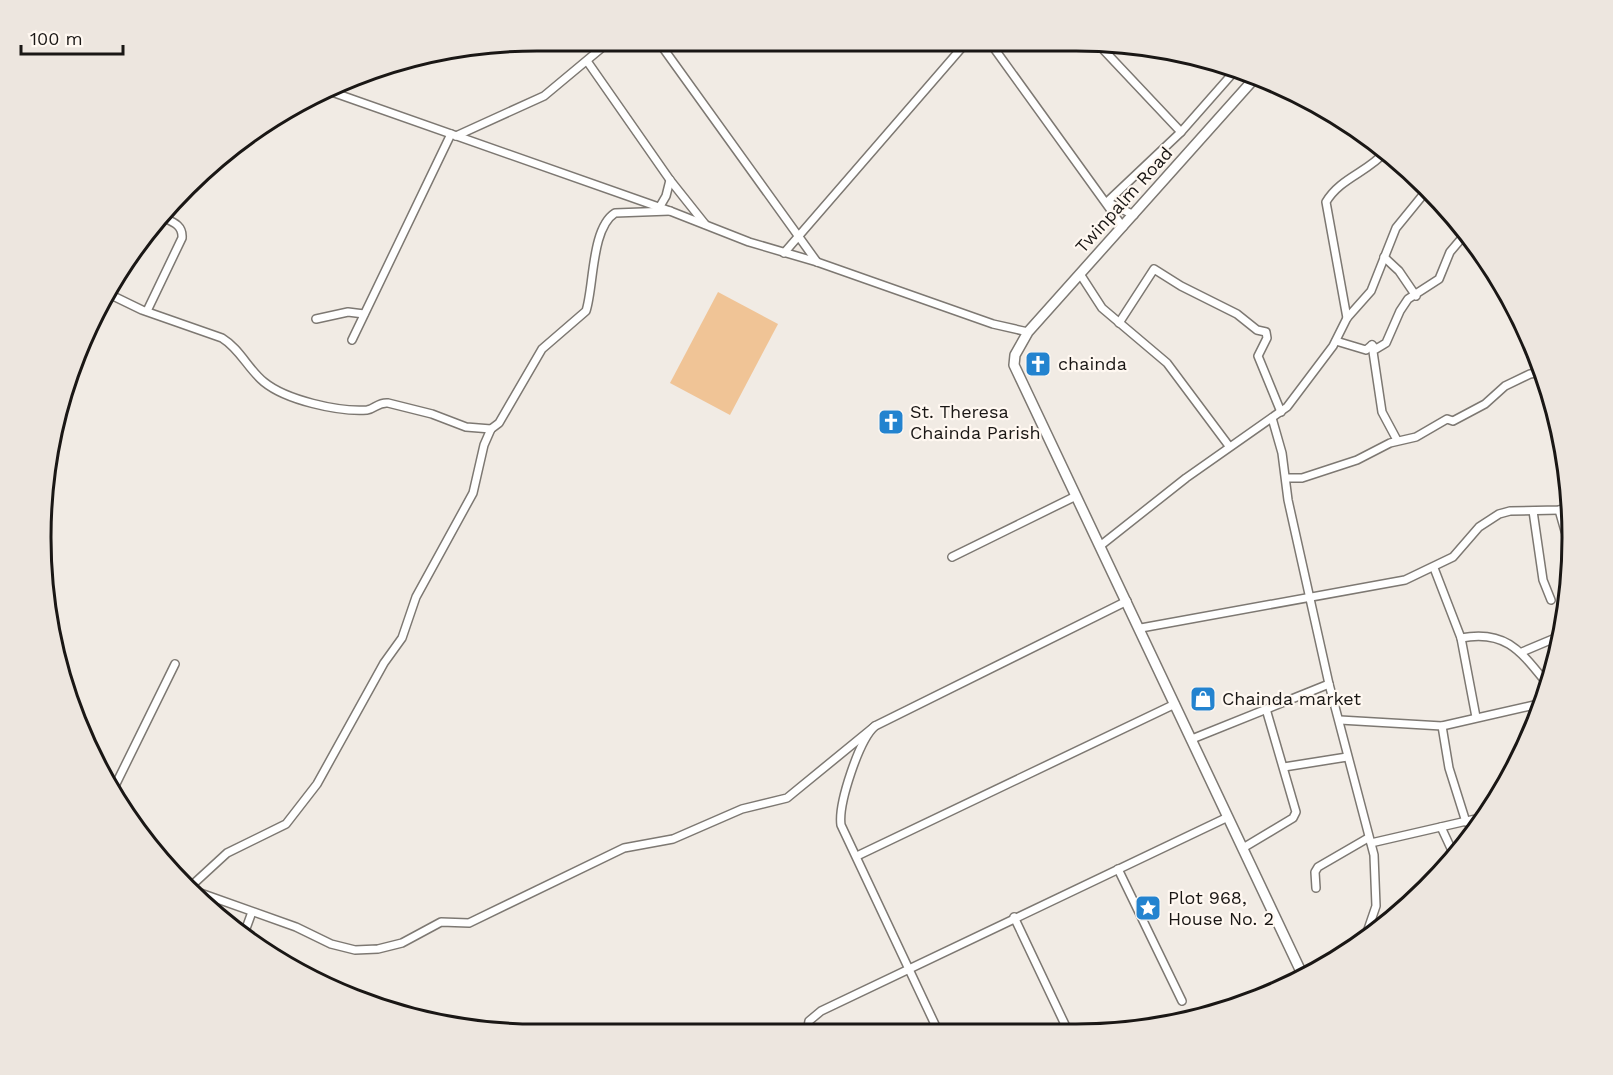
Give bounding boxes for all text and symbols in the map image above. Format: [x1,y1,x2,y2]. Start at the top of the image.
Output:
scale bar [21,18,123,56]
text: 100 m [30,28,83,49]
street label: Twinpalm Road [1071,143,1177,257]
church icon: chainda [1023,349,1053,379]
place label: chainda [1058,353,1127,374]
place label: St. Theresa Chainda Parish [910,401,1041,443]
church icon: St. Theresa Chainda Parish [876,407,906,437]
shop icon: Chainda market [1188,684,1218,714]
place label: Chainda market [1222,688,1361,709]
place label: Plot 968, House No. 2 [1168,887,1274,929]
place icon: Plot 968, House No. 2 [1133,893,1163,923]

